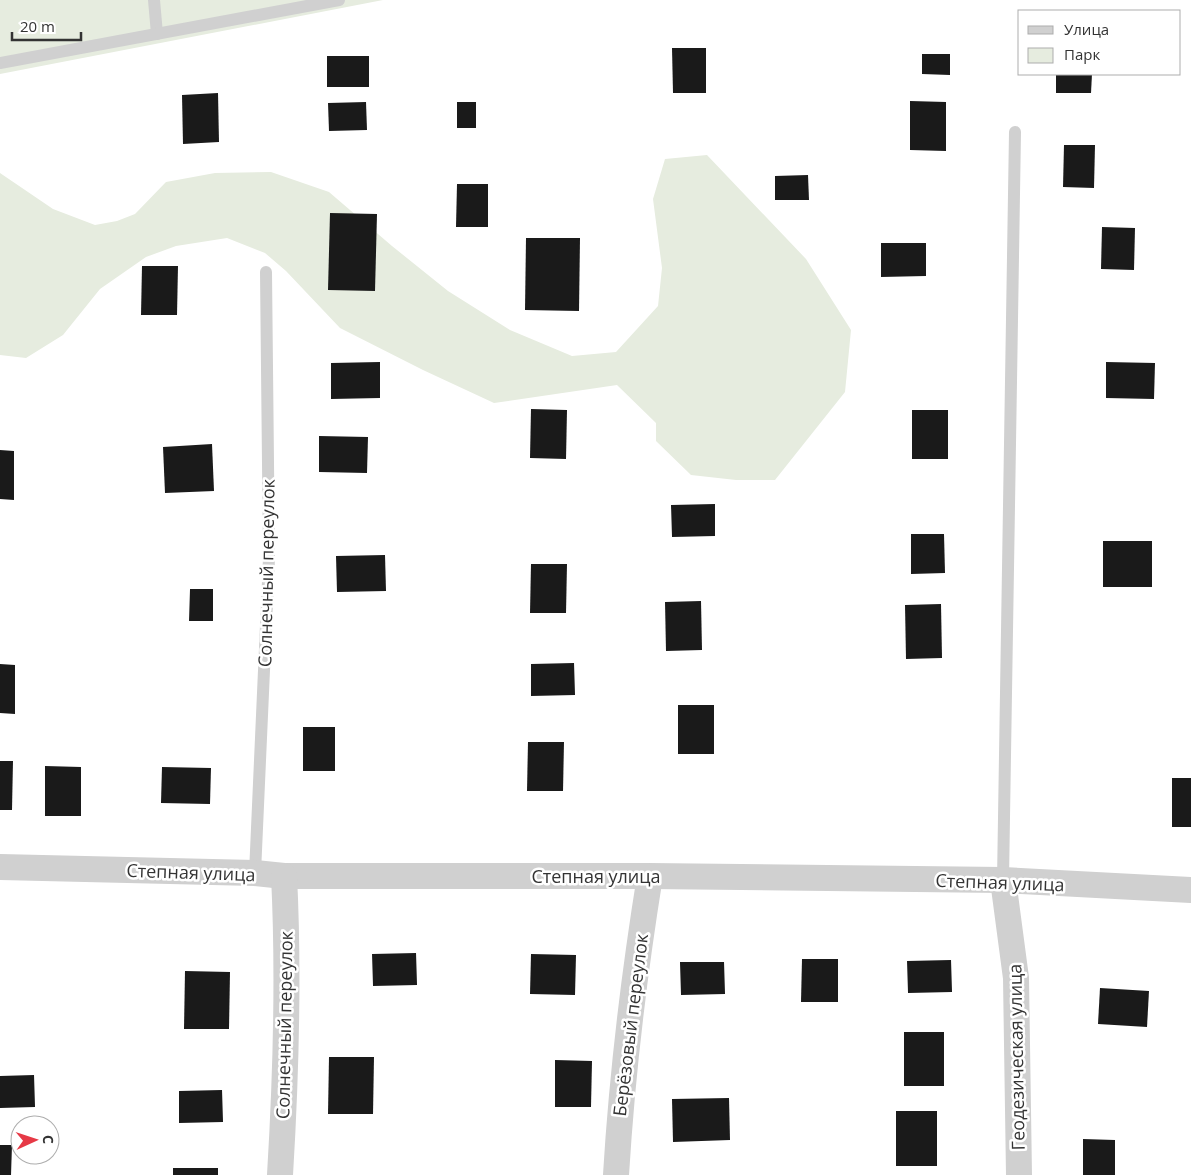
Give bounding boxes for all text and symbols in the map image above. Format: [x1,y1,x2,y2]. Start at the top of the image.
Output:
scale bar [12,10,81,42]
legend [1018,10,1181,75]
text: 20 m [20,16,55,36]
text: Улица [1064,19,1109,39]
text: Парк [1064,44,1100,64]
street label: Солнечный переулок [252,478,280,667]
street label: Степная улица [126,858,256,886]
street label: Степная улица [531,864,661,888]
street label: Степная улица [935,868,1065,896]
street label: Солнечный переулок [270,930,298,1119]
street label: Берёзовый переулок [607,932,653,1118]
street label: Геодезическая улица [1002,964,1030,1150]
north arrow [10,1115,60,1165]
text: С [39,1134,58,1144]

